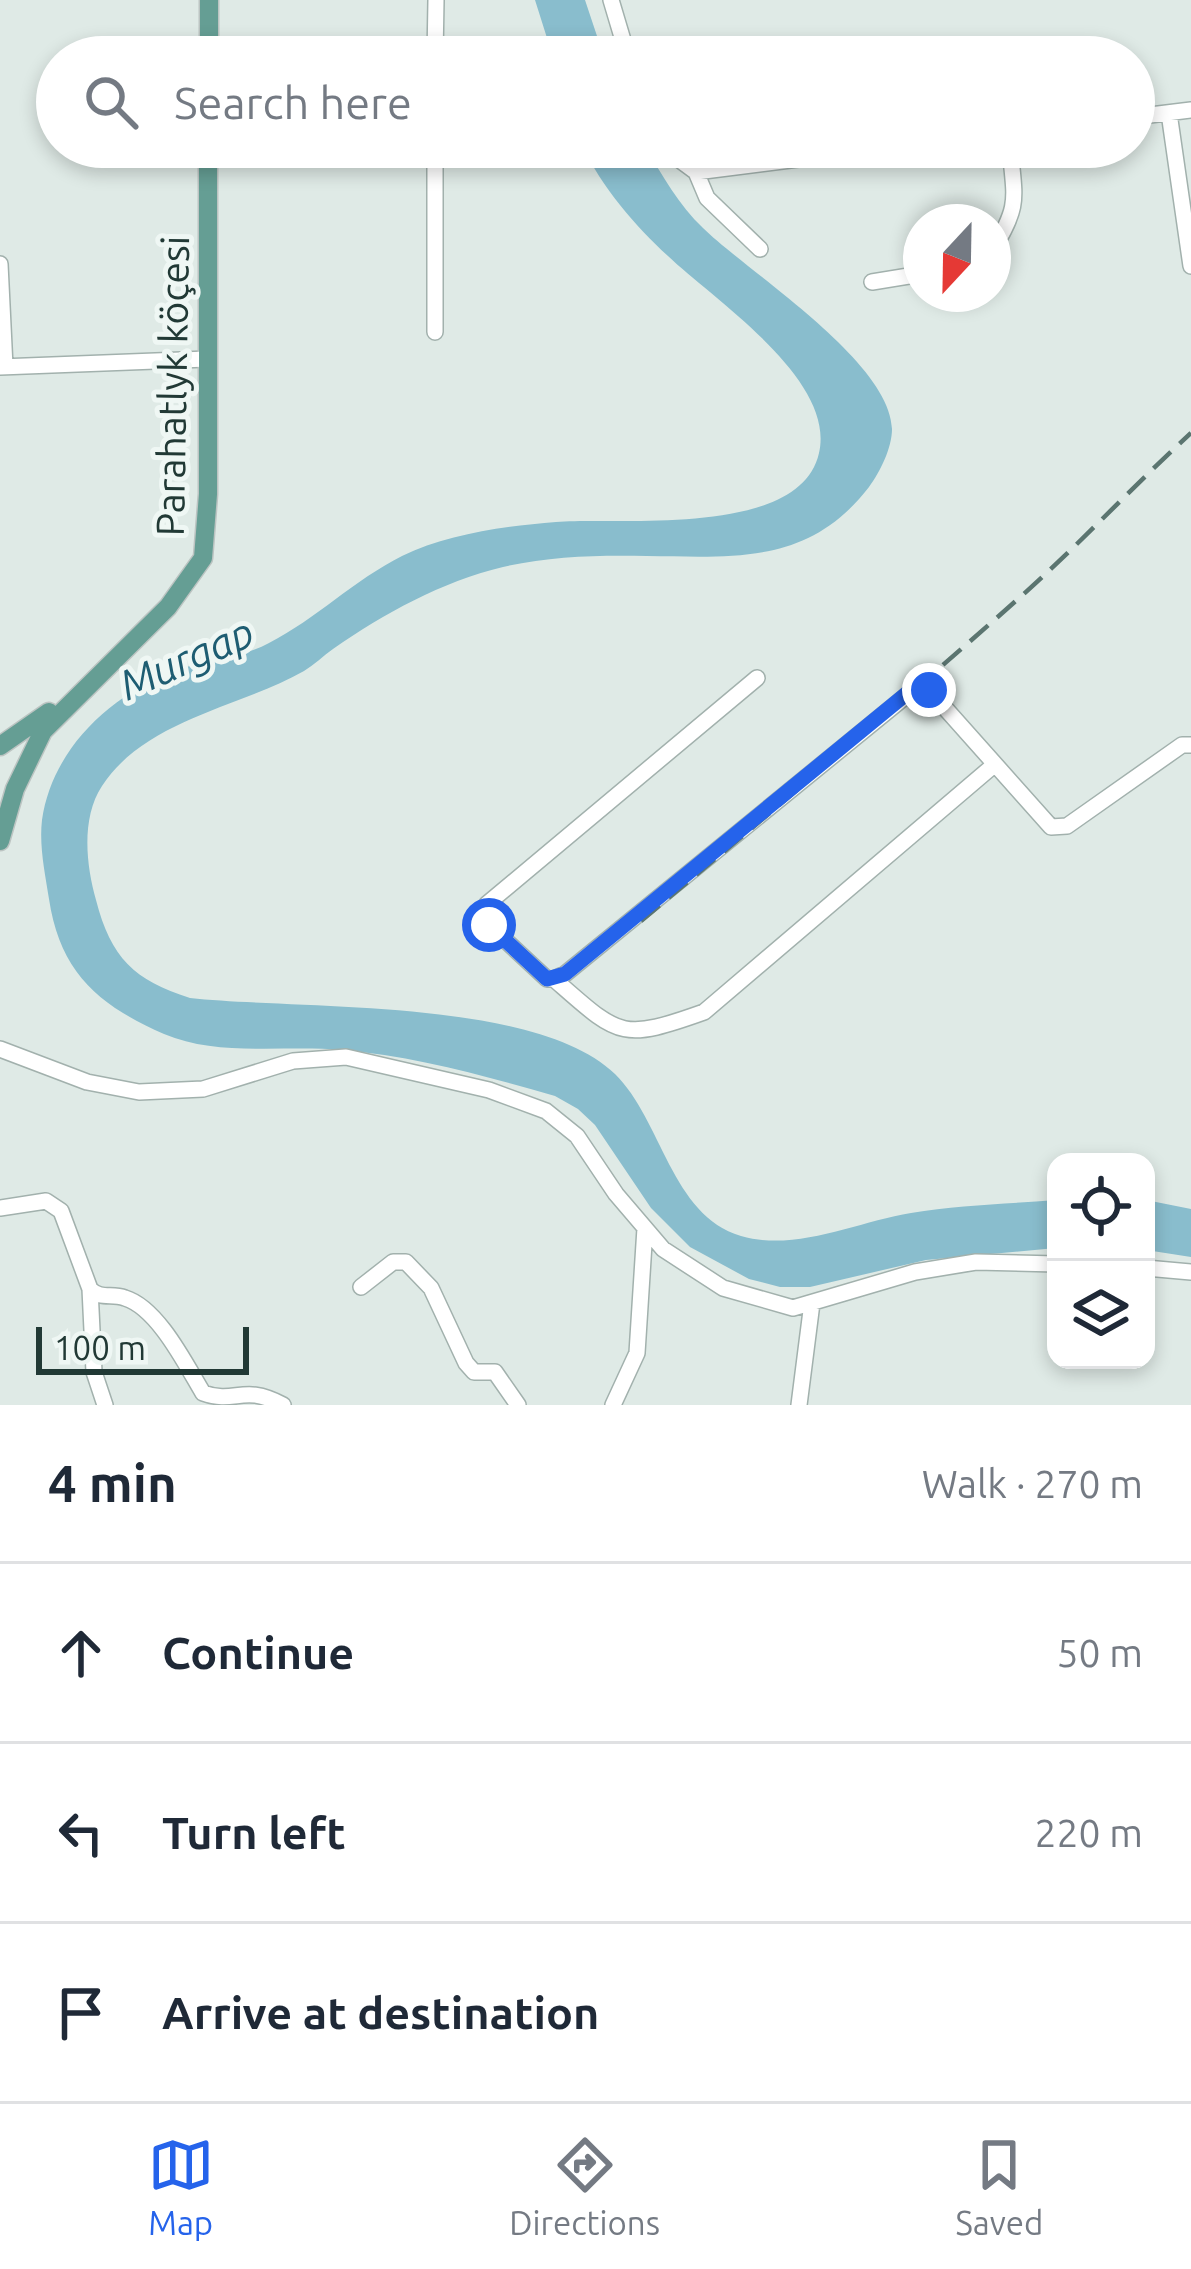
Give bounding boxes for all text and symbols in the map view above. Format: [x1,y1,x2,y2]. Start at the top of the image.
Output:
search box [36,36,1155,168]
icon: search [78,69,144,135]
text: Search here [174,77,412,128]
north arrow [903,204,1011,312]
street label: Parahatlyk köçesi [148,235,196,537]
water label: Murgap [112,608,260,708]
route end [902,663,956,717]
route start [462,898,516,952]
map controls [1047,1153,1155,1369]
button: locate [1047,1153,1155,1261]
button: layers [1047,1261,1155,1369]
scale bar [36,1321,249,1374]
text: 100 m [54,1329,146,1366]
text: 4 min [48,1454,177,1512]
text: Walk · 270 m [922,1462,1143,1505]
icon: ahead [48,1620,114,1686]
text: Continue [162,1627,354,1678]
text: 50 m [1056,1631,1143,1674]
icon: left [48,1800,114,1866]
text: Turn left [162,1807,346,1858]
text: 220 m [1034,1811,1143,1854]
icon: arrive [48,1980,114,2046]
text: Arrive at destination [162,1987,599,2038]
tab: Map [148,2132,214,2241]
tab: Directions [509,2132,660,2241]
tab: Saved [955,2132,1043,2241]

